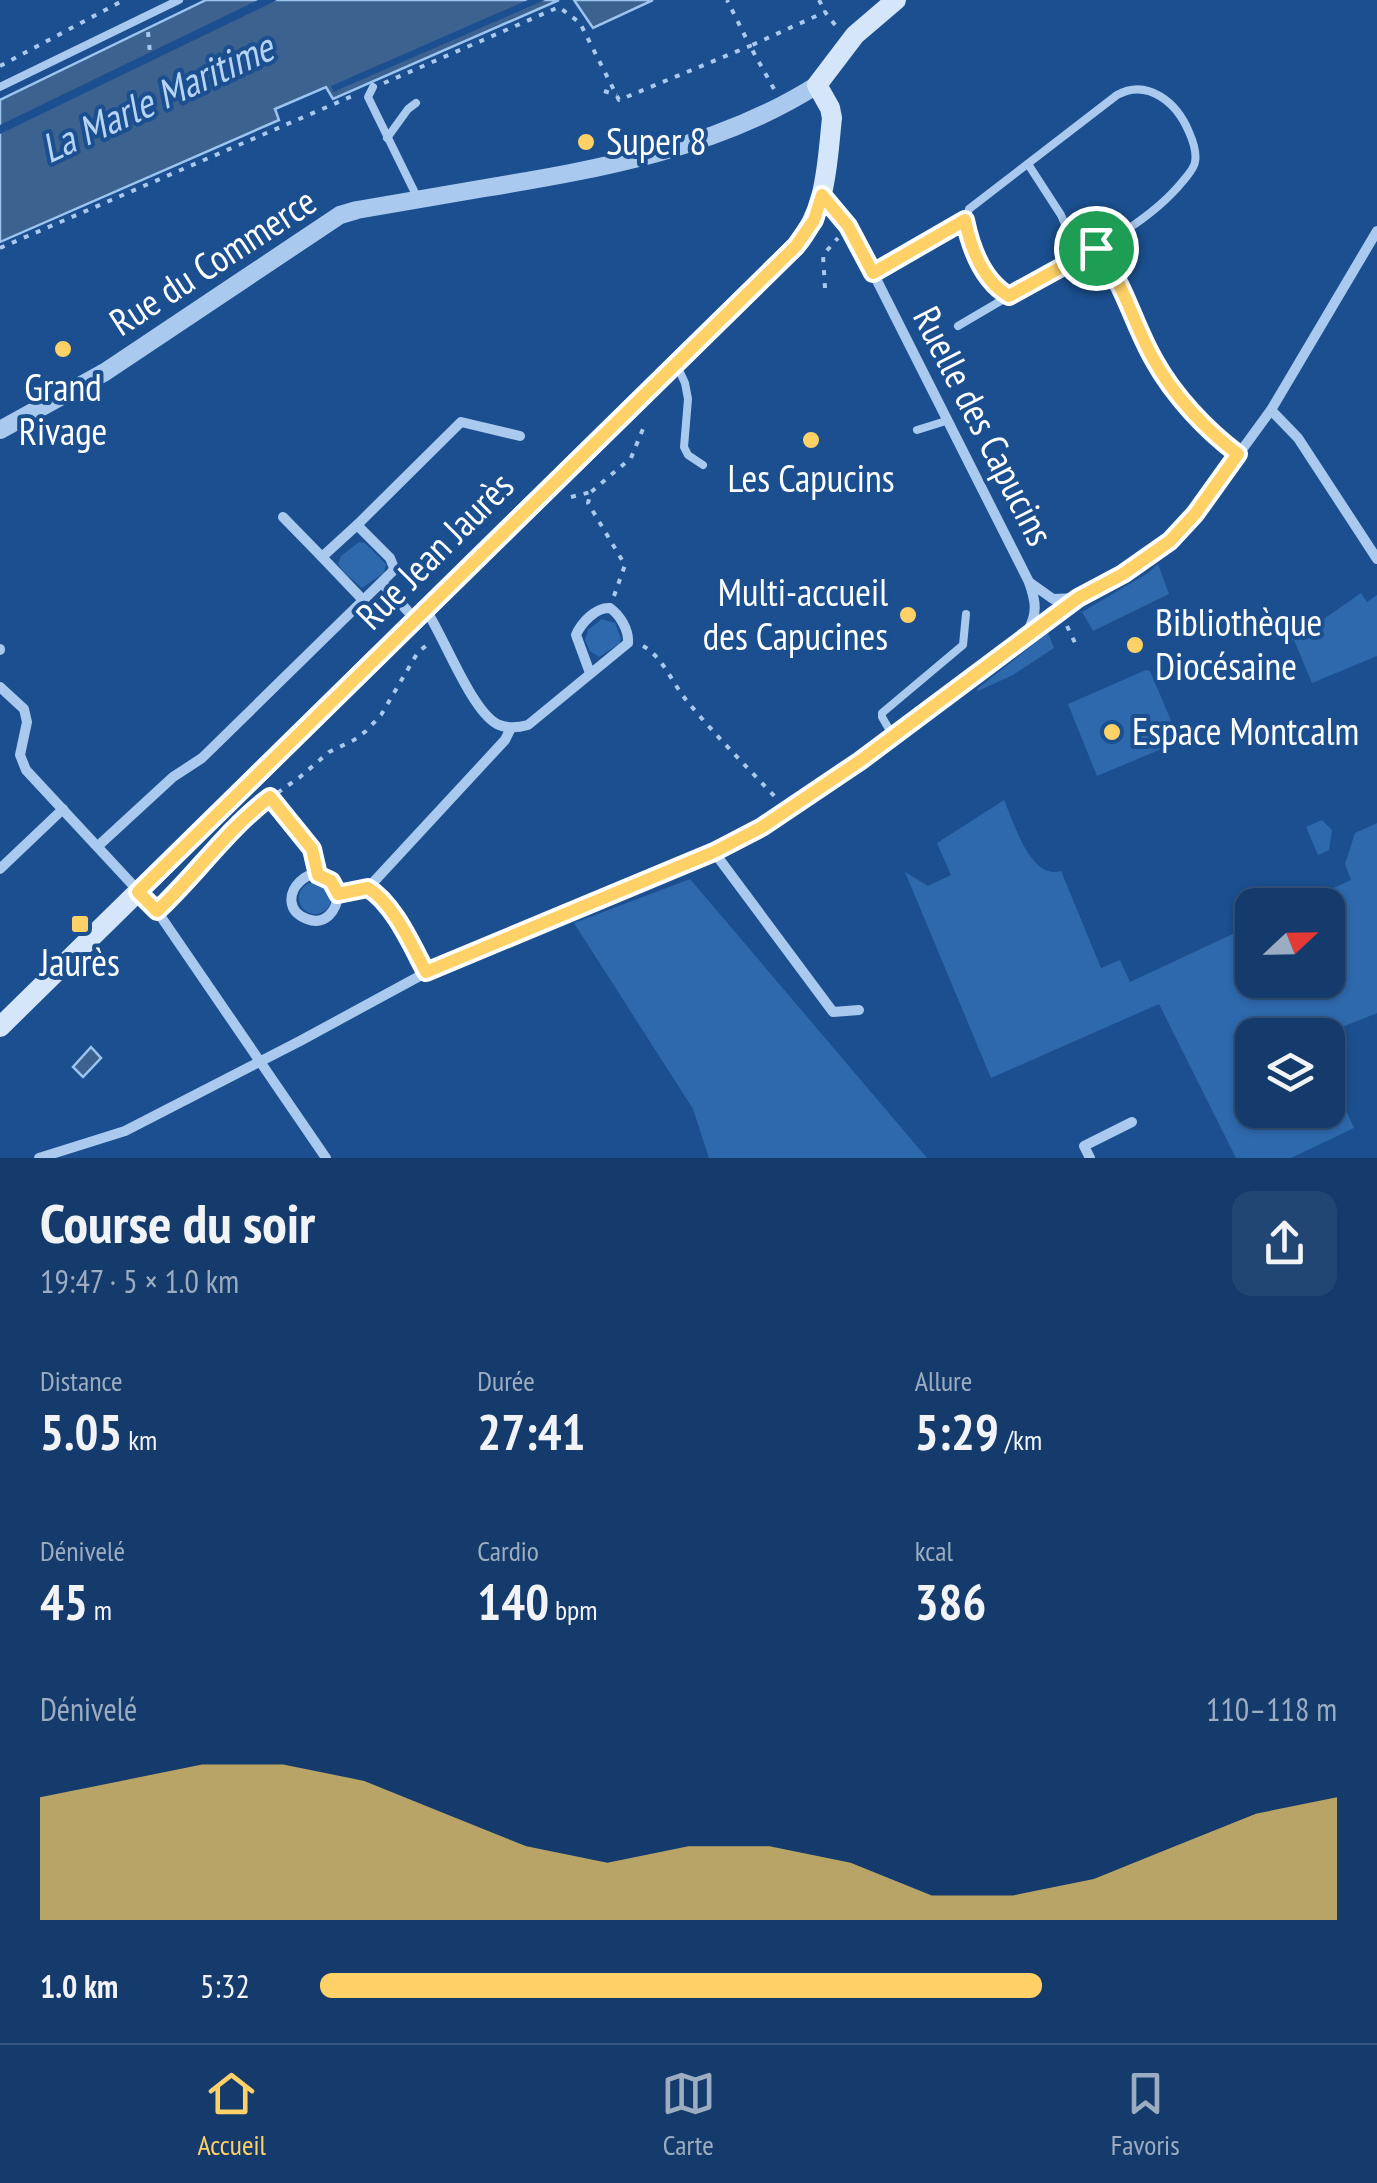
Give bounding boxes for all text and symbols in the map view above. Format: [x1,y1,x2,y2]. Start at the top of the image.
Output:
water label: La Marle Maritime [32,20,283,174]
place label: Super 8 [606,116,707,165]
marker: Super 8 [575,131,597,153]
street label: Rue du Commerce [100,176,325,346]
pin [1054,206,1139,291]
icon: arrive [1069,221,1124,276]
street label: Ruelle des Capucins [903,298,1065,553]
marker: Grand Rivage [52,338,74,360]
place label: Grand Rivage [19,362,107,455]
marker: Les Capucins [800,429,822,451]
place label: Les Capucins [727,453,895,502]
street label: Rue Jean Jaurès [345,461,523,639]
place label: Multi-accueil des Capucines [703,567,888,660]
place label: Bibliothèque Diocésaine [1155,597,1322,690]
marker: Multi-accueil des Capucines [897,604,919,626]
marker: Bibliothèque Diocésaine [1124,634,1146,656]
place label: Espace Montcalm [1132,706,1359,755]
marker: Espace Montcalm [1101,721,1123,743]
north arrow [1235,888,1345,998]
map controls [1235,888,1345,1128]
marker: Jaurès [69,913,91,935]
place label: Jaurès [39,937,120,986]
button: layers [1235,1018,1345,1128]
text: Course du soir [40,1187,315,1258]
button: share [1232,1191,1337,1296]
text: 19:47 · 5 × 1.0 km [40,1260,239,1302]
text: Distance [40,1362,123,1399]
text: Durée [477,1362,535,1399]
text: Allure [915,1362,972,1399]
text: 5.05 [40,1399,122,1464]
text: 27:41 [477,1399,585,1464]
text: 5:29 [915,1399,999,1464]
text: km [122,1421,157,1458]
text: /km [999,1421,1042,1458]
text: Dénivelé [40,1532,125,1569]
text: Cardio [477,1532,539,1569]
text: kcal [915,1532,953,1569]
text: 45 [40,1569,88,1634]
text: 140 [477,1569,549,1634]
text: 386 [915,1569,986,1634]
text: m [88,1591,112,1628]
text: bpm [549,1591,598,1628]
text: Dénivelé [40,1688,137,1730]
text: 110–118 m [1206,1688,1337,1730]
text: 1.0 km [40,1965,118,2007]
text: 5:32 [200,1965,250,2007]
tab: Accueil [197,2066,266,2163]
tab: Carte [661,2066,716,2163]
tab: Favoris [1111,2066,1180,2163]

